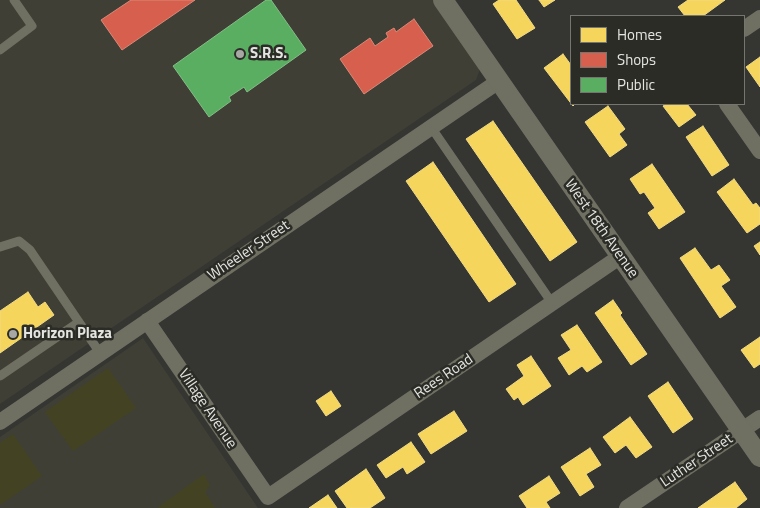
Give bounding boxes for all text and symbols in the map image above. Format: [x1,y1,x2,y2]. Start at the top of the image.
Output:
legend [570,15,745,105]
text: Homes [617,23,662,46]
place label: S.R.S. [250,45,287,63]
marker: S.R.S. [234,48,246,60]
text: Shops [617,48,656,71]
text: Public [617,73,655,96]
street label: West 18th Avenue [560,176,642,282]
street label: Wheeler Street [205,217,293,285]
place label: Horizon Plaza [23,325,112,343]
marker: Horizon Plaza [7,328,19,340]
street label: Rees Road [411,351,477,403]
street label: Village Avenue [174,366,240,452]
street label: Luther Street [658,430,736,492]

